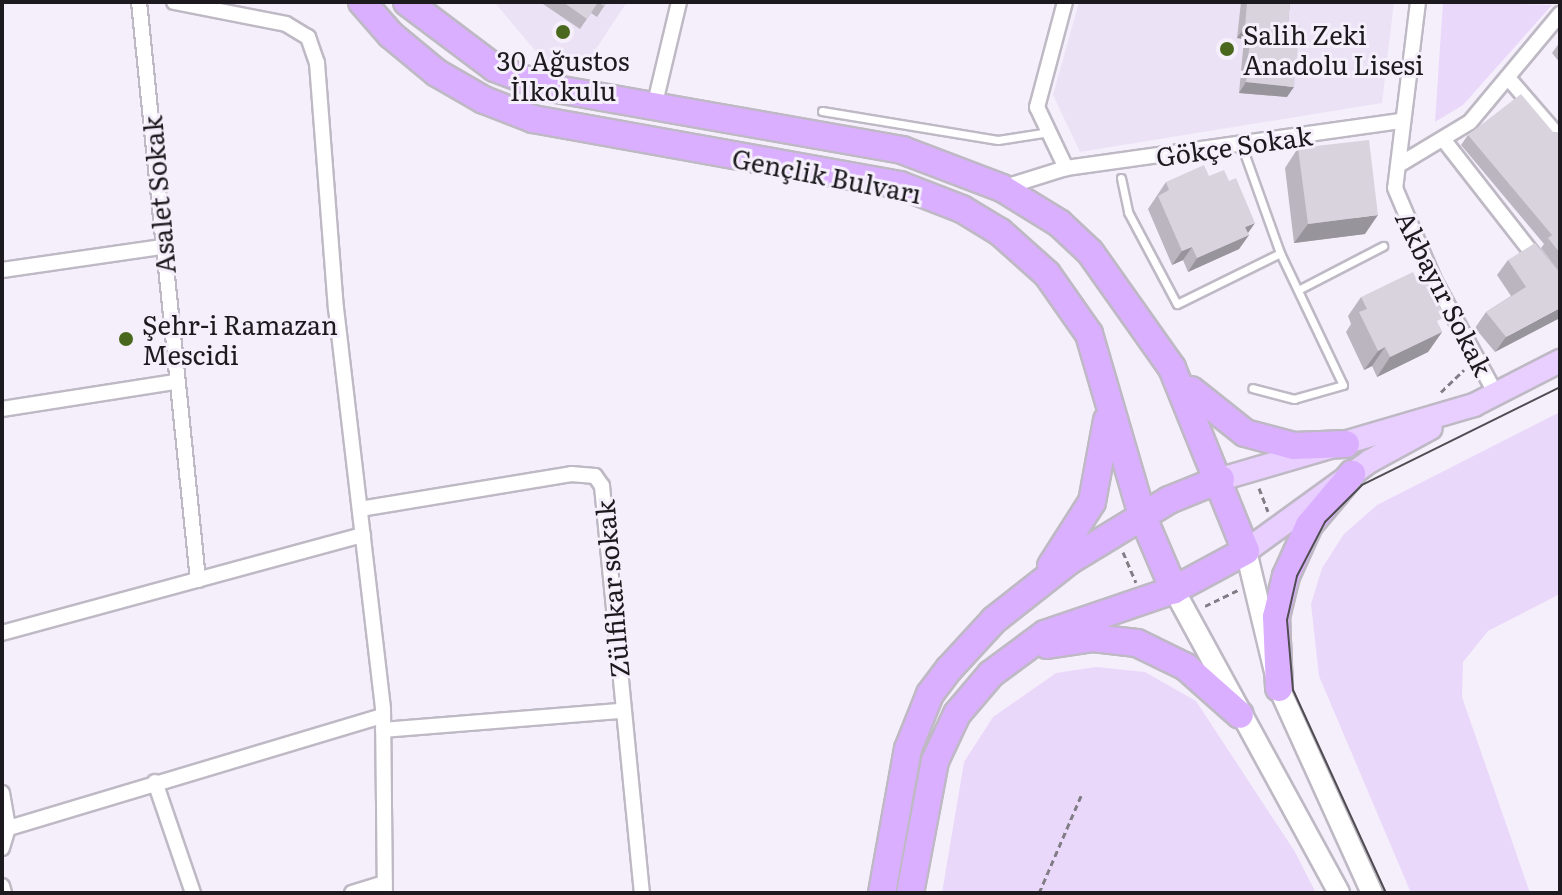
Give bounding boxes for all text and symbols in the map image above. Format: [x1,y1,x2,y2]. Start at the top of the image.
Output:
place label: Salih Zeki Anadolu Lisesi [1243,18,1424,80]
marker: 30 Ağustos İlkokulu [554,23,572,41]
marker: Salih Zeki Anadolu Lisesi [1218,40,1236,58]
place label: 30 Ağustos İlkokulu [497,44,629,106]
street label: Asalet Sokak [136,115,180,275]
street label: Gökçe Sokak [1154,119,1314,171]
street label: Gençlik Bulvarı [730,141,924,209]
street label: Akbayır Sokak [1390,205,1500,381]
place label: Şehr-i Ramazan Mescidi [142,308,338,370]
marker: Şehr-i Ramazan Mescidi [117,330,135,348]
street label: Zülfikar sokak [588,499,634,679]

